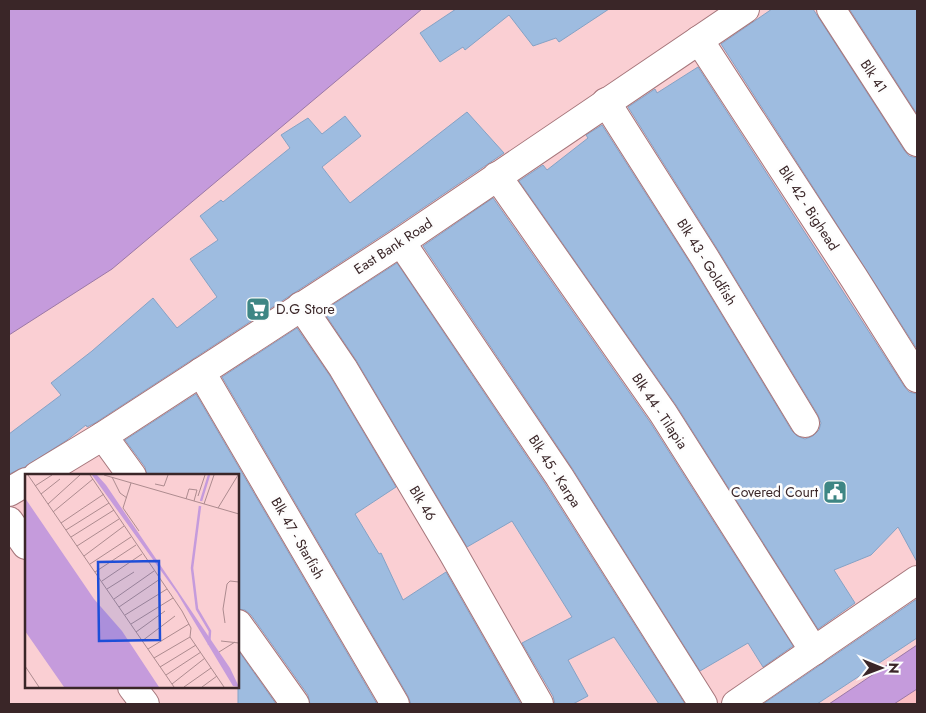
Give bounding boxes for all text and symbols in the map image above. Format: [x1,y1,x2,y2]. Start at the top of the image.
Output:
street label: Blk 41 [856,56,892,96]
street label: Blk 42 - Bighead [774,162,844,254]
street label: East Bank Road [350,213,436,279]
street label: Blk 43 - Goldfish [672,215,742,309]
supermarket icon: D.G Store [245,296,271,322]
place label: D.G Store [276,299,335,319]
street label: Blk 44 - Tilapia [627,369,693,453]
street label: Blk 45 - Karpa [524,431,586,511]
inset map [25,474,239,688]
public building icon: Covered Court [822,479,848,505]
street label: Blk 46 [405,482,441,524]
place label: Covered Court [731,482,819,502]
street label: Blk 47 - Starfish [266,493,330,583]
north arrow [856,643,906,693]
text: N [884,662,904,674]

